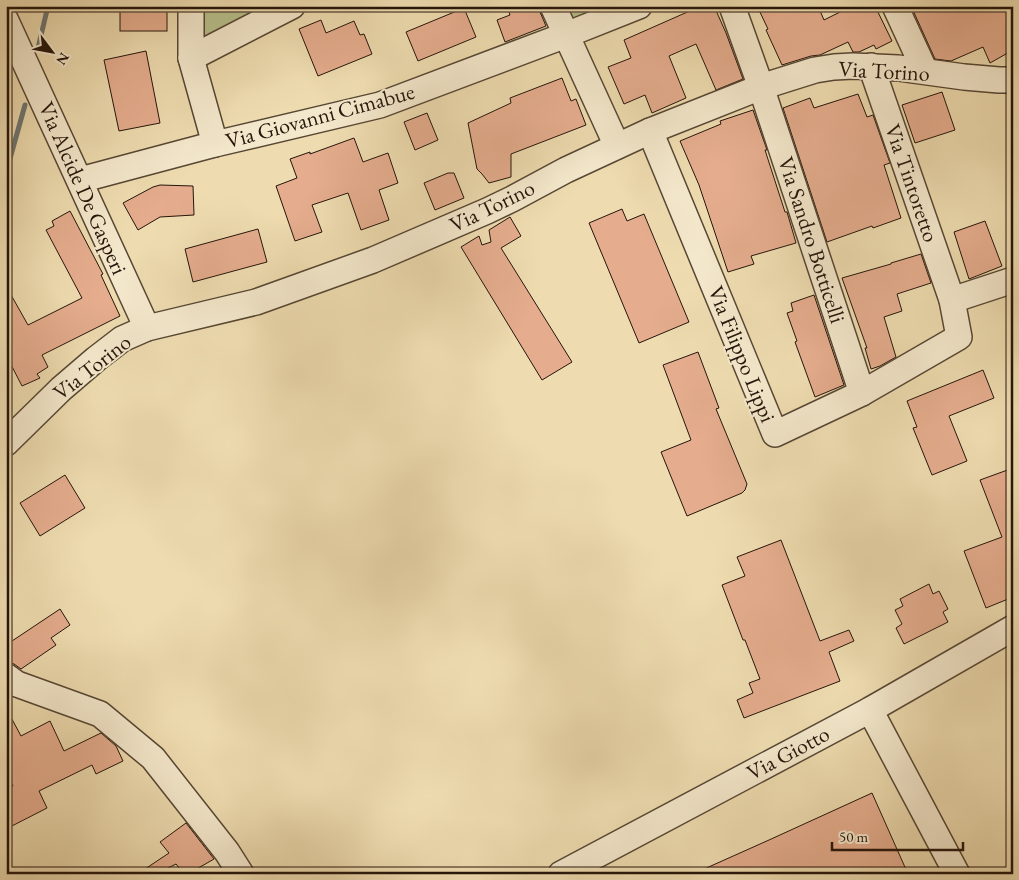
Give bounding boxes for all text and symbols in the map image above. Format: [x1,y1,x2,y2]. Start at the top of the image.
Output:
north arrow [28,28,78,78]
text: N [52,49,74,69]
street label: Via Torino [838,54,931,88]
street label: Via Giovanni Cimabue [222,77,418,155]
street label: Via Alcide De Gasperi [32,97,134,279]
street label: Via Tintoretto [878,120,946,246]
street label: Via Sandro Botticelli [771,153,853,327]
street label: Via Torino [445,173,540,239]
street label: Via Filippo Lippi [701,281,783,427]
street label: Via Torino [47,327,137,407]
street label: Via Giotto [741,719,835,787]
scale bar [832,820,963,852]
text: 50 m [839,827,868,846]

